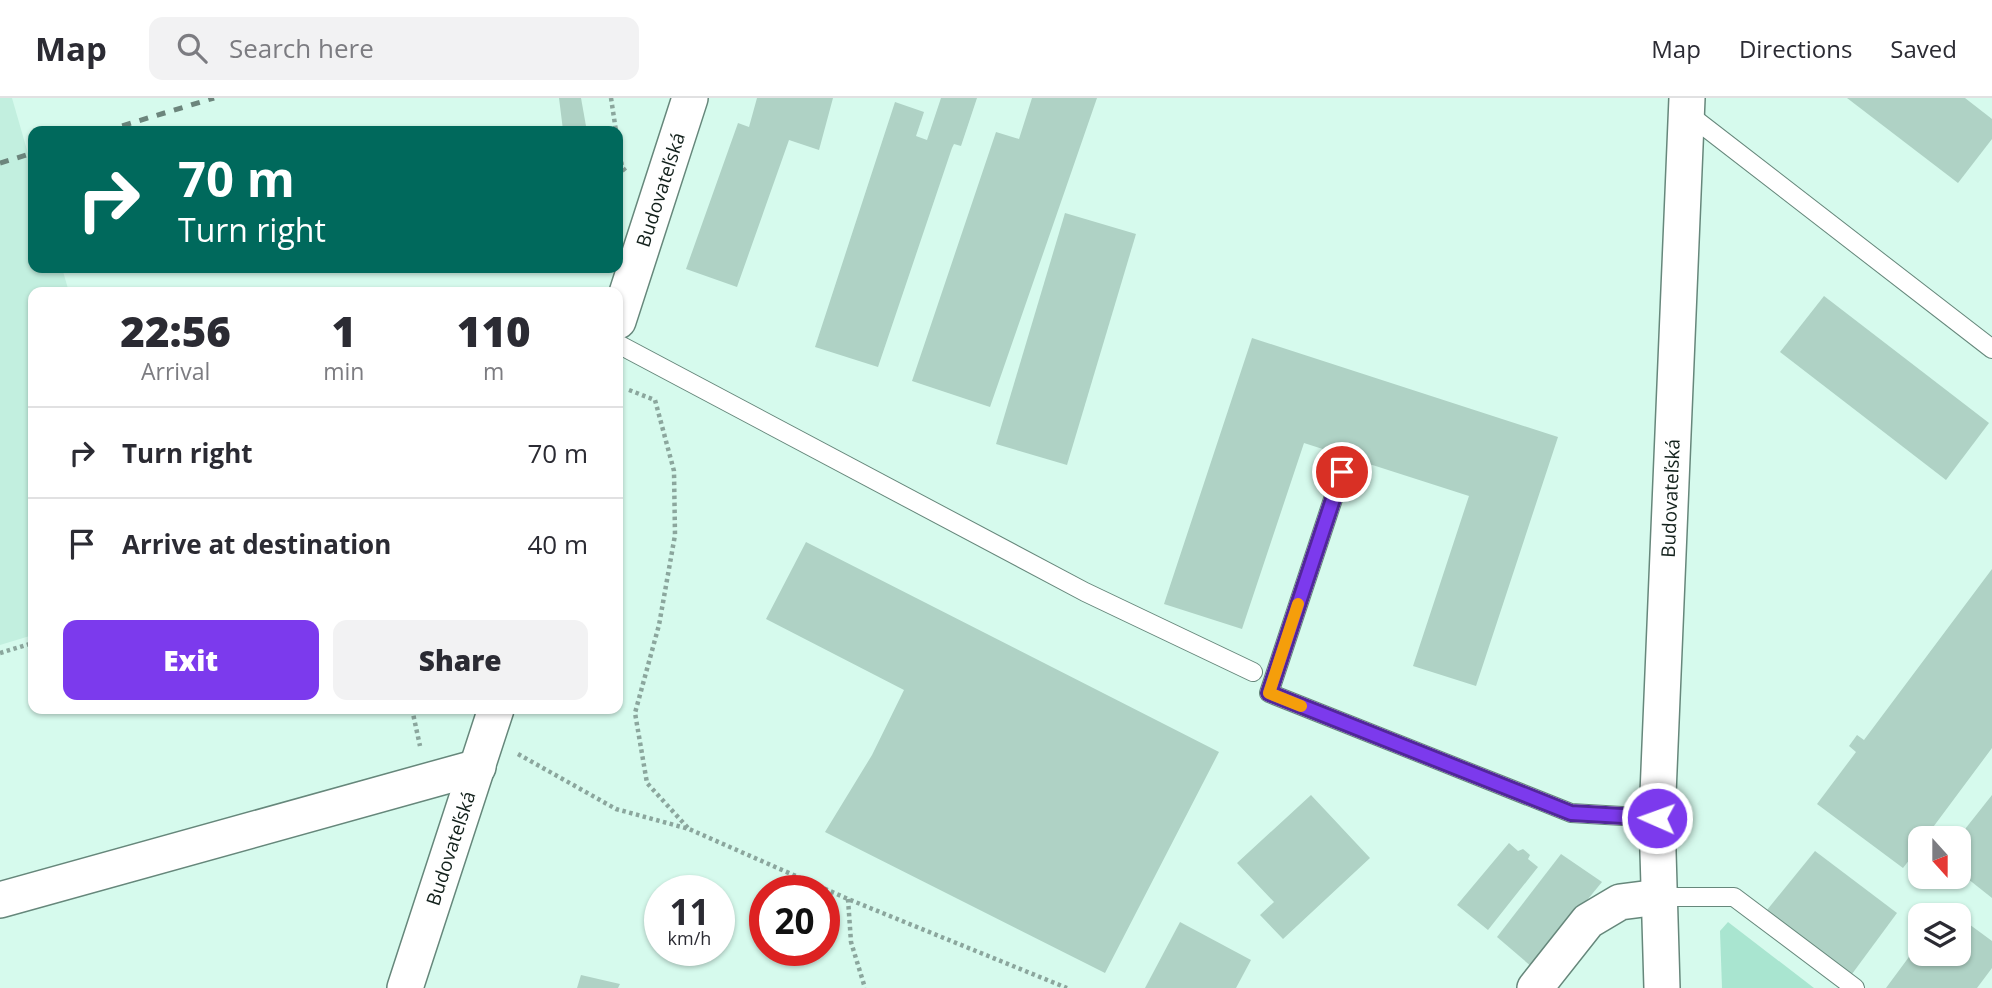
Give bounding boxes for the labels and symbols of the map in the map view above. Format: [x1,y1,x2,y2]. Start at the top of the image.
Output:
street label: Budovateľská [630,129,691,250]
street label: Budovateľská [1655,438,1686,558]
pin [1312,442,1372,502]
position arrow [1620,781,1694,855]
street label: Budovateľská [420,788,481,909]
north arrow [1908,826,1970,889]
speed limit sign: 20 [749,875,840,966]

